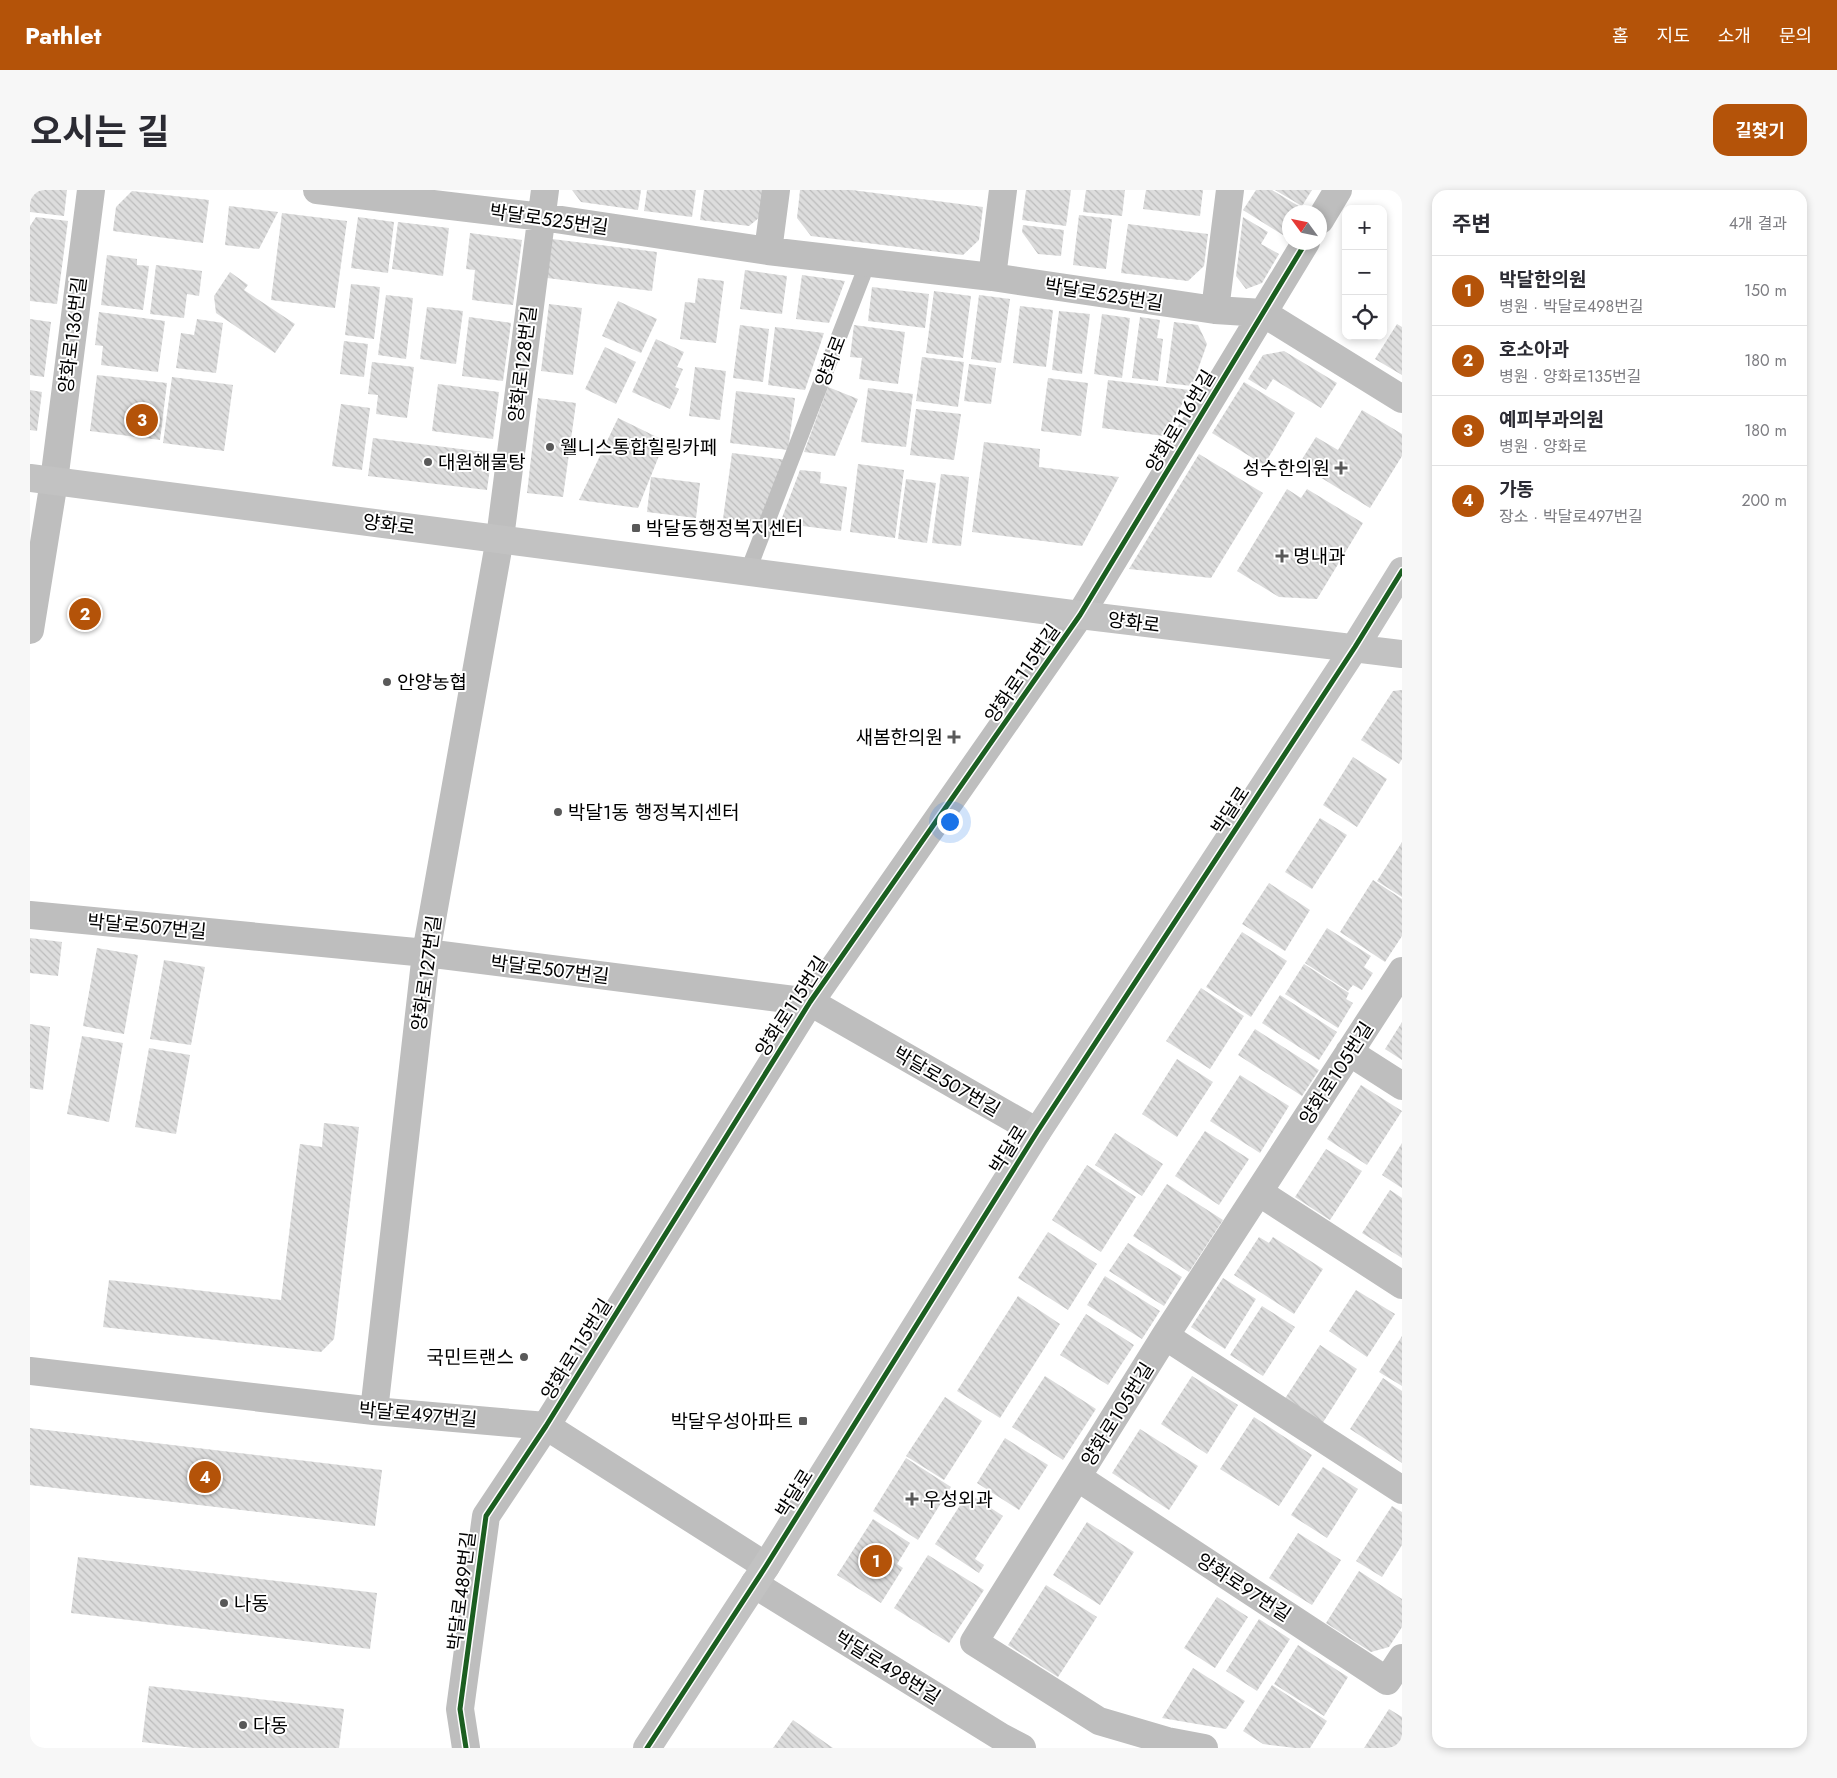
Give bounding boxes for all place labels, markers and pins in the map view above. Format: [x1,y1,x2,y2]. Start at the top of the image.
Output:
pin: 3 [126,401,158,439]
place label: 웰니스통합힐링카페 [560,434,717,461]
marker: 웰니스통합힐링카페 [544,441,556,453]
place label: 대원해물탕 [438,449,526,476]
place label: 성수한의원 [1243,455,1330,482]
marker: 대원해물탕 [422,456,434,468]
marker: 성수한의원 [1334,461,1348,475]
place label: 박달동행정복지센터 [646,515,803,542]
marker: 박달동행정복지센터 [630,522,642,534]
place label: 명내과 [1293,543,1345,570]
marker: 명내과 [1275,549,1289,563]
pin: 2 [69,595,101,633]
place label: 안양농협 [397,669,467,696]
marker: 안양농협 [381,676,393,688]
place label: 새봄한의원 [856,724,943,751]
marker: 새봄한의원 [947,730,961,744]
place label: 박달1동 행정복지센터 [568,799,740,826]
marker: 박달1동 행정복지센터 [552,806,564,818]
place label: 국민트랜스 [427,1344,514,1371]
marker: 국민트랜스 [518,1351,530,1363]
place label: 박달우성아파트 [671,1408,793,1435]
marker: 박달우성아파트 [797,1415,809,1427]
pin: 4 [189,1458,221,1496]
place label: 우성외과 [923,1486,993,1513]
marker: 우성외과 [905,1492,919,1506]
pin: 1 [860,1542,892,1580]
place label: 나동 [234,1590,269,1617]
marker: 나동 [218,1597,230,1609]
place label: 다동 [253,1712,288,1739]
marker: 다동 [237,1719,249,1731]

